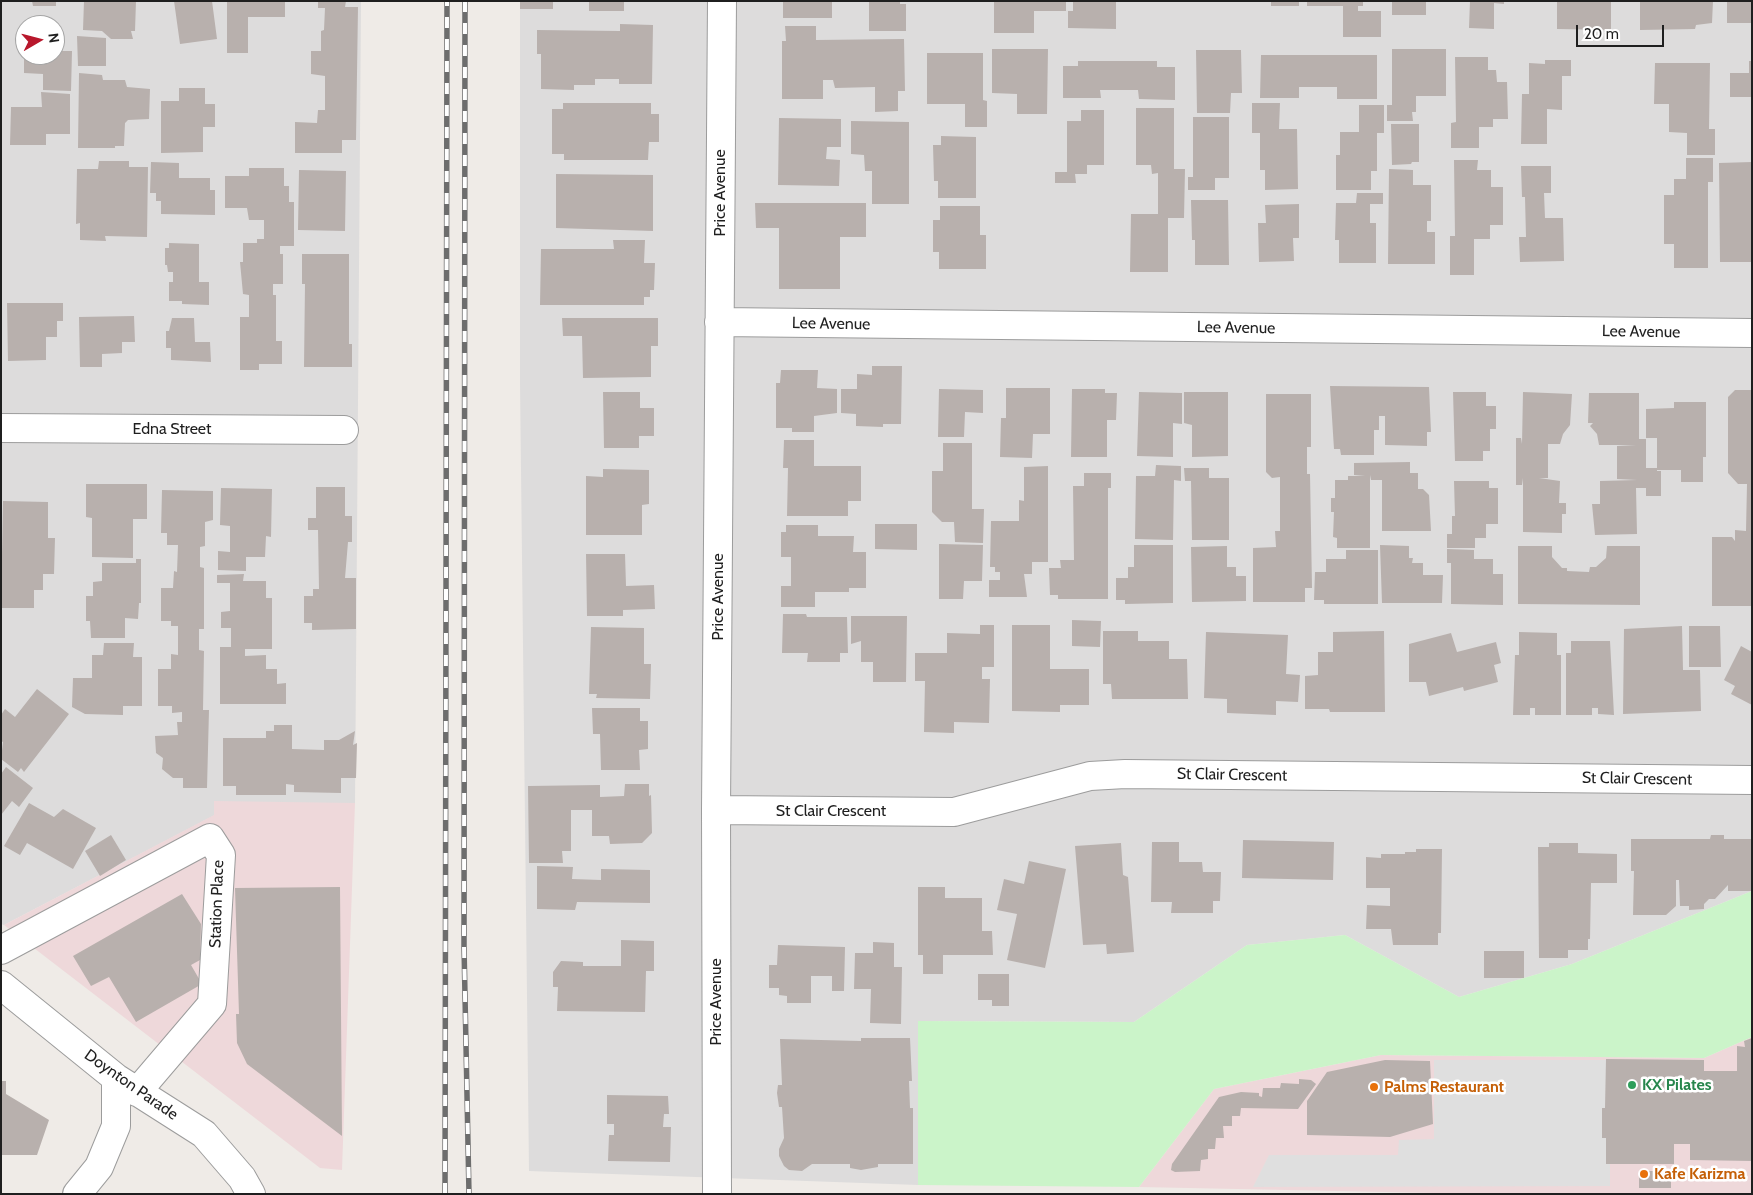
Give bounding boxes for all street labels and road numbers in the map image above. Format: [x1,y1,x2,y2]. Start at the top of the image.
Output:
street label: Price Avenue [710,149,730,237]
street label: Lee Avenue [792,314,870,334]
street label: Lee Avenue [1197,318,1275,338]
street label: Lee Avenue [1602,322,1680,342]
street label: Edna Street [133,419,211,439]
street label: Price Avenue [708,553,728,641]
street label: St Clair Crescent [1177,764,1287,786]
street label: St Clair Crescent [1582,768,1692,790]
street label: St Clair Crescent [776,801,886,821]
street label: Station Place [206,860,228,948]
street label: Price Avenue [706,958,726,1046]
street label: Doynton Parade [80,1046,182,1124]

